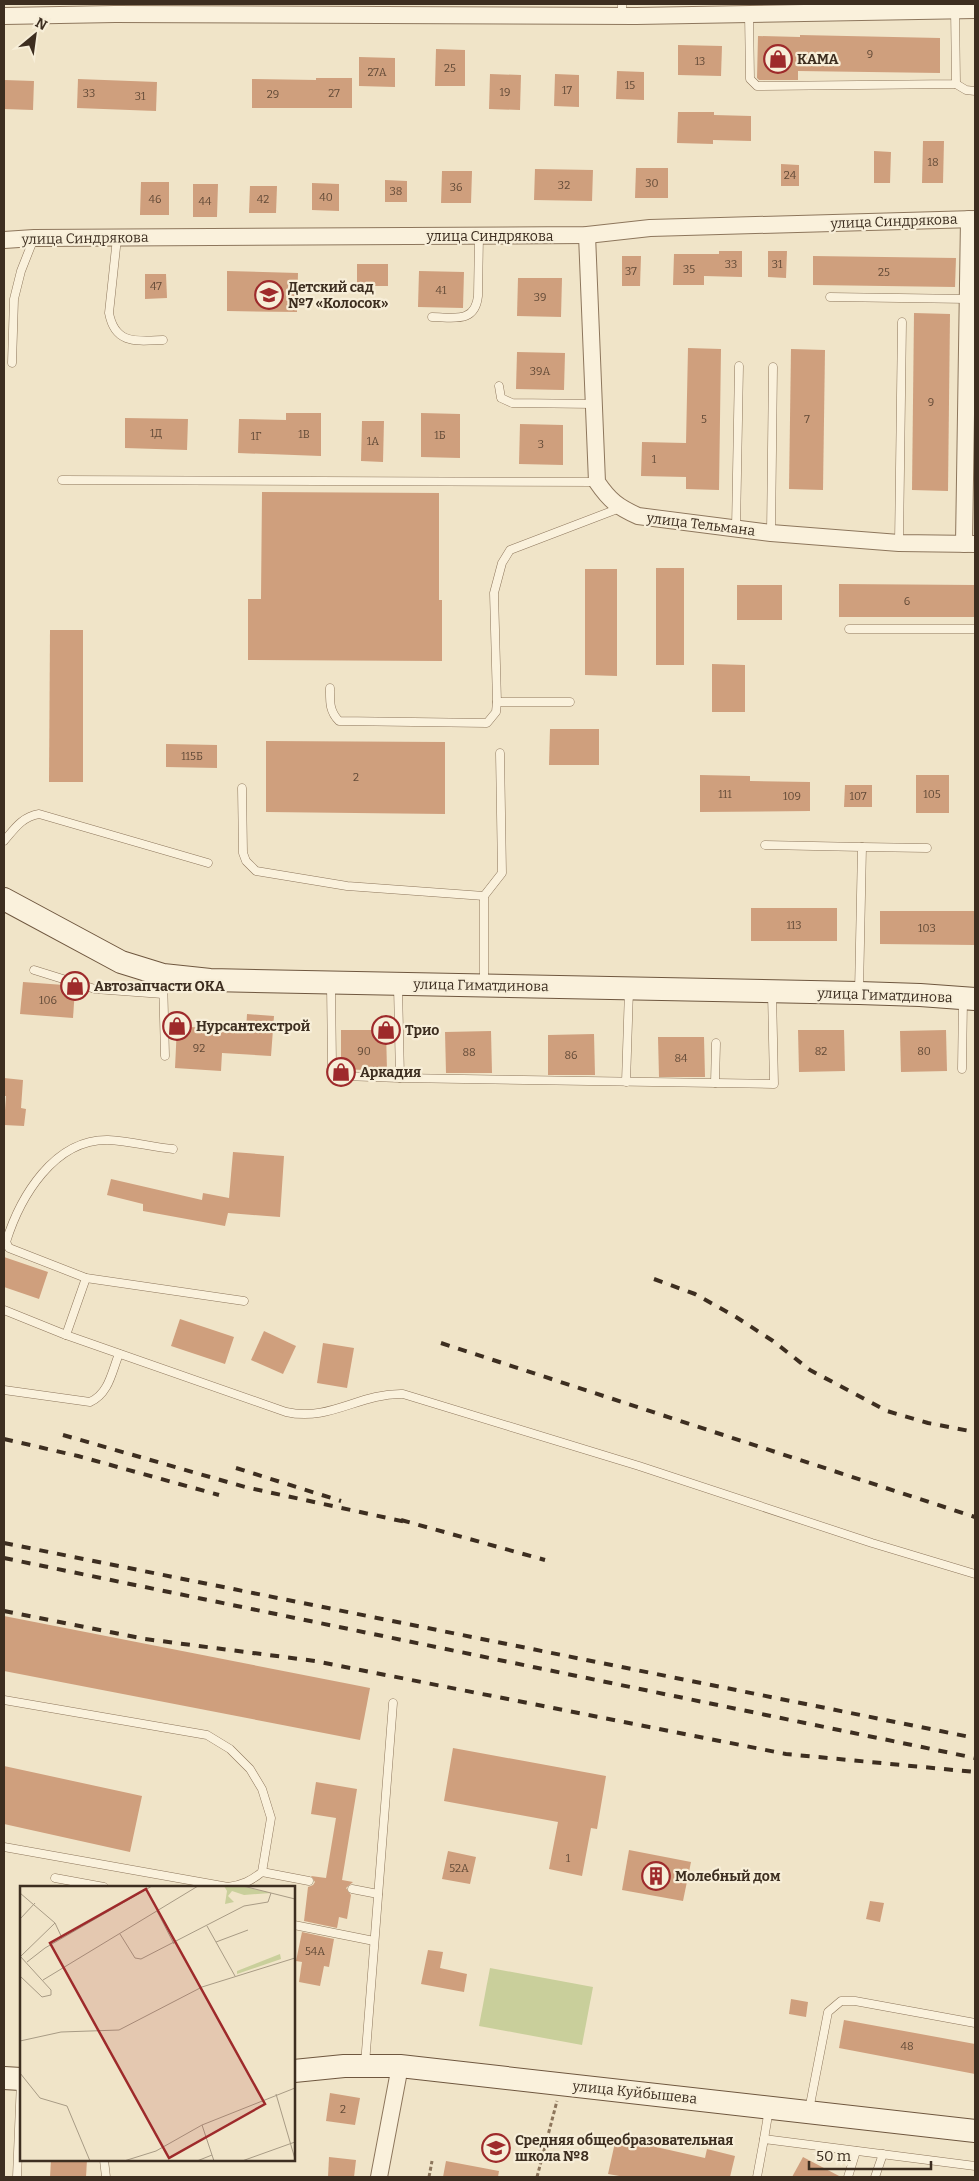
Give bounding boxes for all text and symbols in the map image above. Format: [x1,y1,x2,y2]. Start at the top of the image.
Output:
north arrow [10,10,60,60]
text: N [32,14,50,34]
shop icon: КАМА [763,44,793,74]
house number: 9 [867,48,873,61]
place label: КАМА [797,51,839,68]
house number: 13 [695,55,705,68]
house number: 25 [444,62,456,75]
house number: 27А [367,66,387,79]
house number: 15 [625,79,635,92]
house number: 17 [562,84,572,97]
house number: 19 [500,86,510,99]
house number: 33 [83,87,95,100]
house number: 27 [328,87,340,100]
house number: 29 [267,88,279,101]
house number: 31 [135,90,146,103]
house number: 18 [927,156,939,169]
house number: 24 [784,169,797,182]
house number: 30 [645,177,659,190]
house number: 32 [558,179,570,192]
house number: 36 [450,181,462,194]
house number: 38 [390,185,402,198]
house number: 40 [319,191,333,204]
house number: 46 [149,193,161,206]
house number: 42 [257,193,269,206]
house number: 44 [199,195,212,208]
street label: улица Синдрякова [829,211,958,232]
street label: улица Синдрякова [426,228,554,245]
street label: улица Синдрякова [20,229,149,248]
house number: 33 [725,258,737,271]
house number: 31 [772,258,783,271]
house number: 35 [683,263,695,276]
house number: 37 [625,265,637,278]
house number: 25 [878,266,890,279]
place label: Детский сад №7 «Колосок» [288,279,388,312]
house number: 47 [150,280,162,293]
school or university icon: Детский сад №7 «Колосок» [254,280,284,310]
house number: 41 [436,284,447,297]
house number: 39 [534,291,546,304]
house number: 39А [530,365,550,378]
house number: 9 [928,396,934,409]
house number: 5 [701,413,707,426]
house number: 7 [804,413,810,426]
house number: 1Д [150,427,162,440]
house number: 1В [298,428,310,441]
house number: 1Б [434,429,446,442]
house number: 1Г [251,430,261,443]
house number: 1А [367,435,379,448]
house number: 3 [538,438,544,451]
house number: 1 [652,453,657,466]
street label: улица Тельмана [645,509,757,540]
house number: 6 [904,595,910,608]
house number: 115Б [181,750,203,763]
house number: 2 [353,771,359,784]
house number: 111 [718,788,732,801]
house number: 105 [923,788,941,801]
house number: 109 [783,790,801,803]
house number: 107 [849,790,867,803]
house number: 113 [786,919,802,932]
house number: 103 [918,922,936,935]
shop icon: Автозапчасти ОКА [60,971,90,1001]
street label: улица Гиматдинова [412,976,549,995]
place label: Автозапчасти ОКА [94,978,225,995]
street label: улица Гиматдинова [816,985,953,1006]
house number: 106 [39,994,57,1007]
shop icon: Нурсантехстрой [162,1011,192,1041]
shop icon: Трио [371,1015,401,1045]
place label: Нурсантехстрой [196,1018,311,1035]
place label: Трио [405,1022,439,1039]
house number: 92 [193,1042,205,1055]
house number: 90 [357,1045,371,1058]
house number: 82 [815,1045,827,1058]
house number: 80 [917,1045,931,1058]
house number: 88 [462,1046,476,1059]
house number: 86 [564,1049,578,1062]
house number: 84 [674,1052,688,1065]
shop icon: Аркадия [326,1057,356,1087]
place label: Аркадия [360,1064,421,1081]
house number: 1 [566,1852,571,1865]
building icon: Молебный дом [641,1861,671,1891]
house number: 52А [449,1862,469,1875]
place label: Молебный дом [675,1868,781,1885]
inset map [20,1886,295,2161]
house number: 54А [305,1945,325,1958]
house number: 48 [900,2040,914,2053]
street label: улица Куйбышева [571,2077,698,2108]
house number: 2 [340,2103,346,2116]
place label: Средняя общеобразовательная школа №8 [515,2132,733,2165]
school or university icon: Средняя общеобразовательная школа №8 [481,2133,511,2163]
scale bar [809,2138,932,2170]
text: 50 m [816,2147,852,2165]

